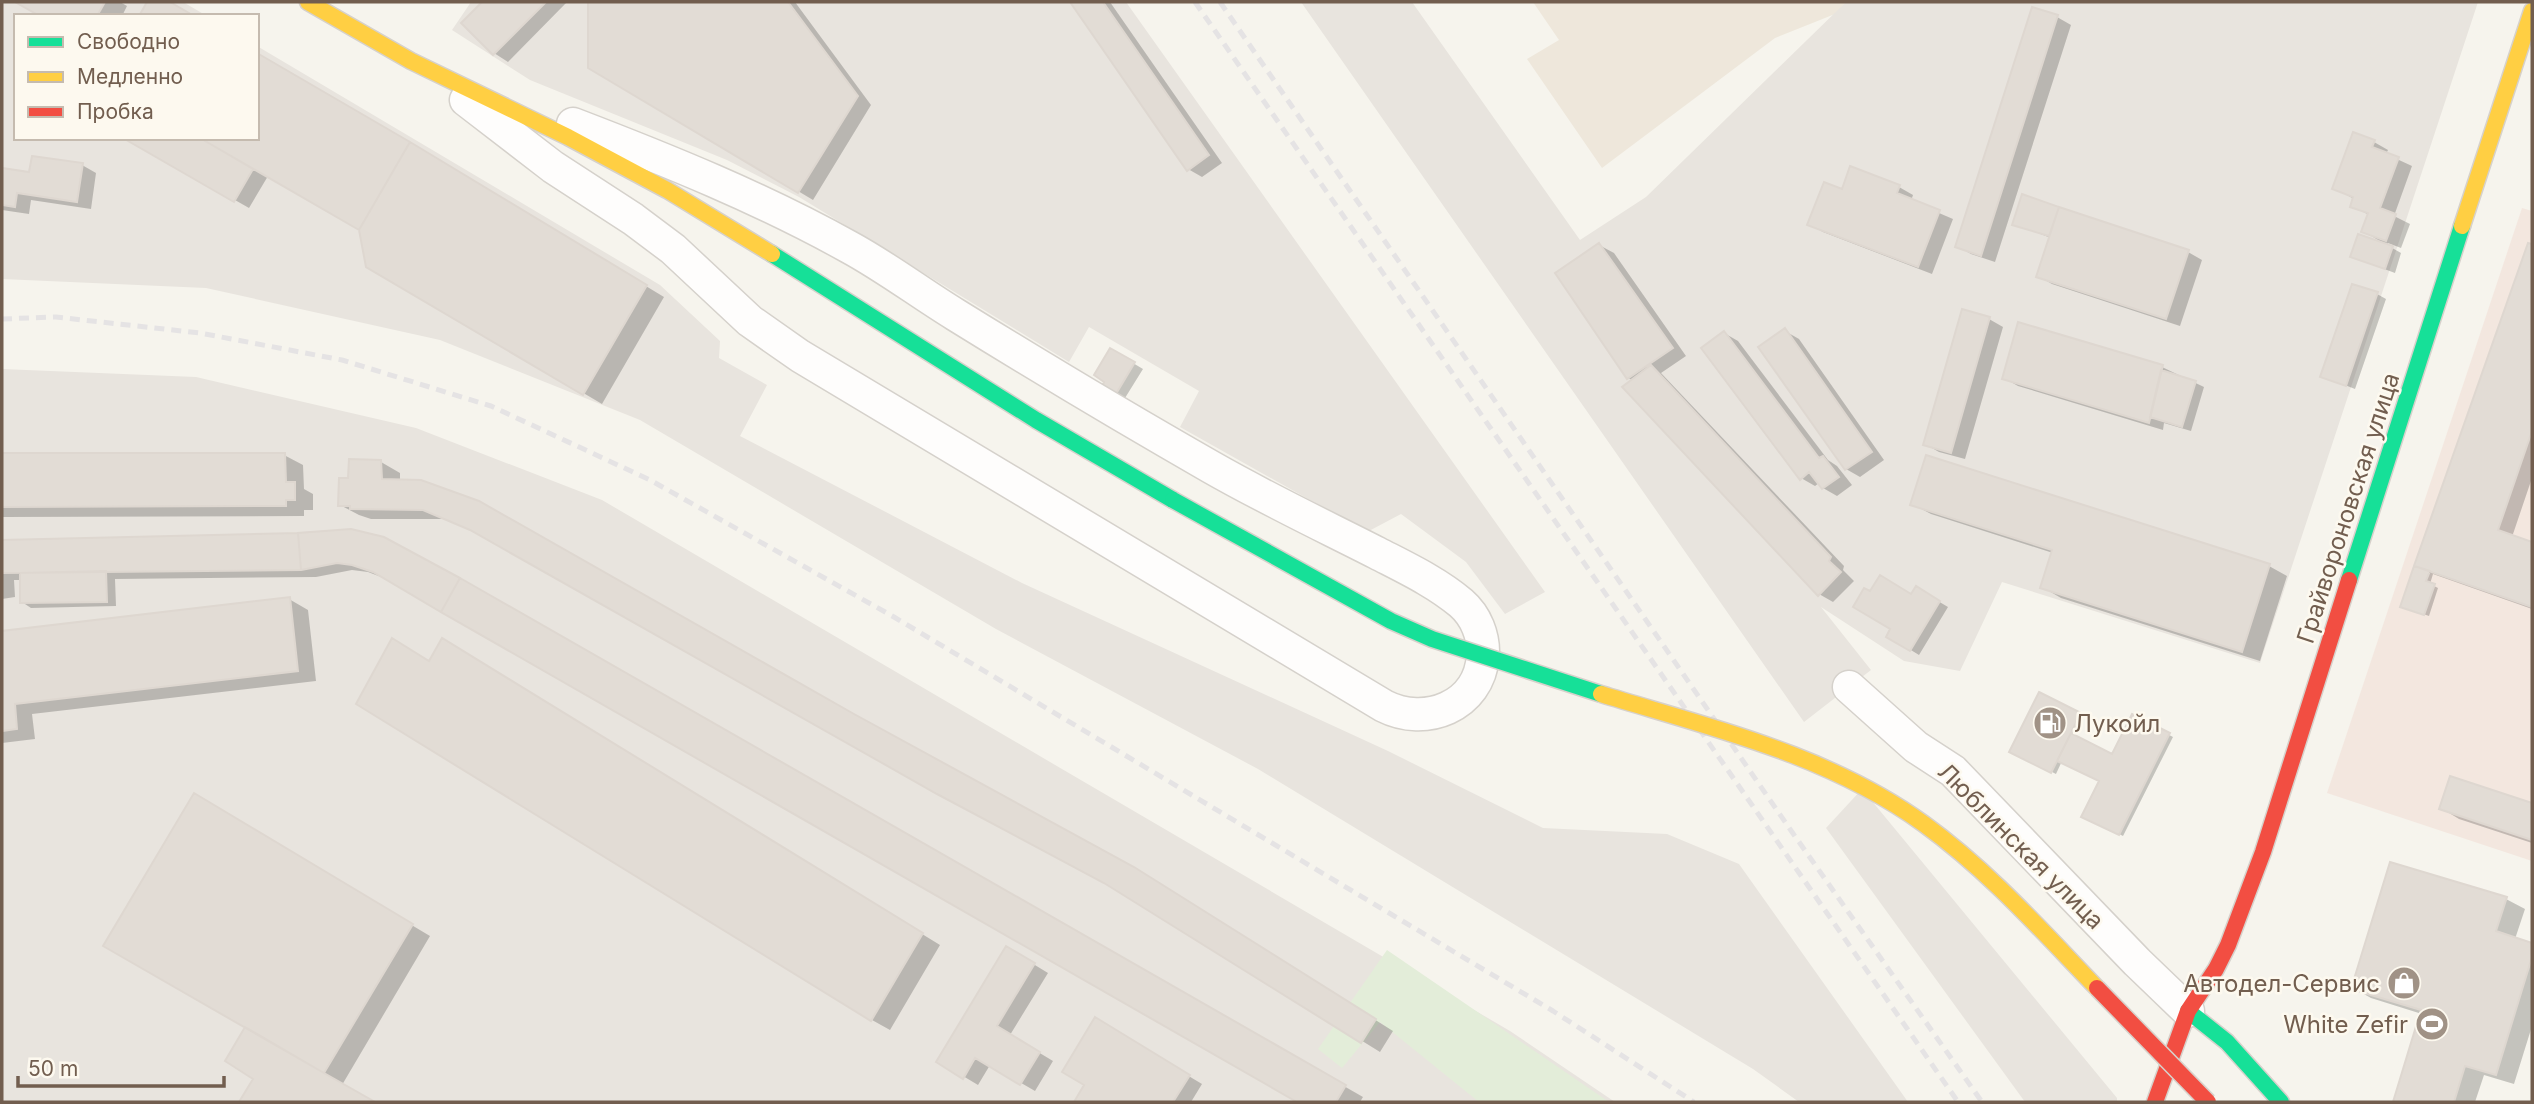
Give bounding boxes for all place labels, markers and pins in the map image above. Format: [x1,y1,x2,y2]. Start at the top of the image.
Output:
fuel station icon: Лукойл [2031,704,2069,742]
place label: Лукойл [2074,709,2160,738]
shop icon: Автодел-Сервис [2385,964,2423,1002]
place label: Автодел-Сервис [2183,969,2380,998]
sports icon: White Zefir [2413,1005,2451,1043]
place label: White Zefir [2283,1010,2408,1039]

